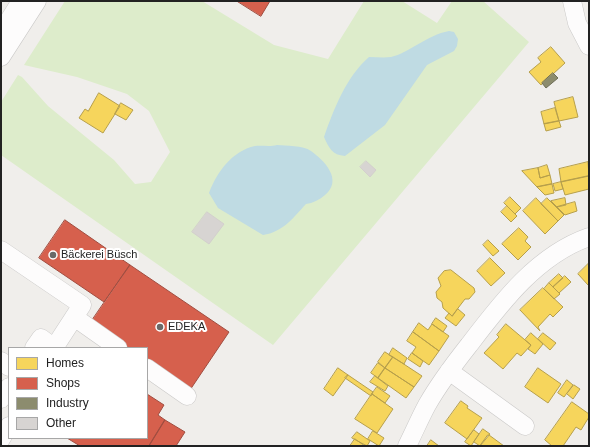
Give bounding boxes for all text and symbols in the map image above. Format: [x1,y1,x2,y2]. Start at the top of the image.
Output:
place label: Bäckerei Büsch [61,248,137,262]
marker: Bäckerei Büsch [48,250,58,260]
place label: EDEKA [168,320,205,334]
marker: EDEKA [155,322,165,332]
legend [8,347,148,439]
text: Homes [46,356,84,370]
text: Shops [46,376,80,390]
text: Industry [46,396,89,410]
text: Other [46,416,76,430]

